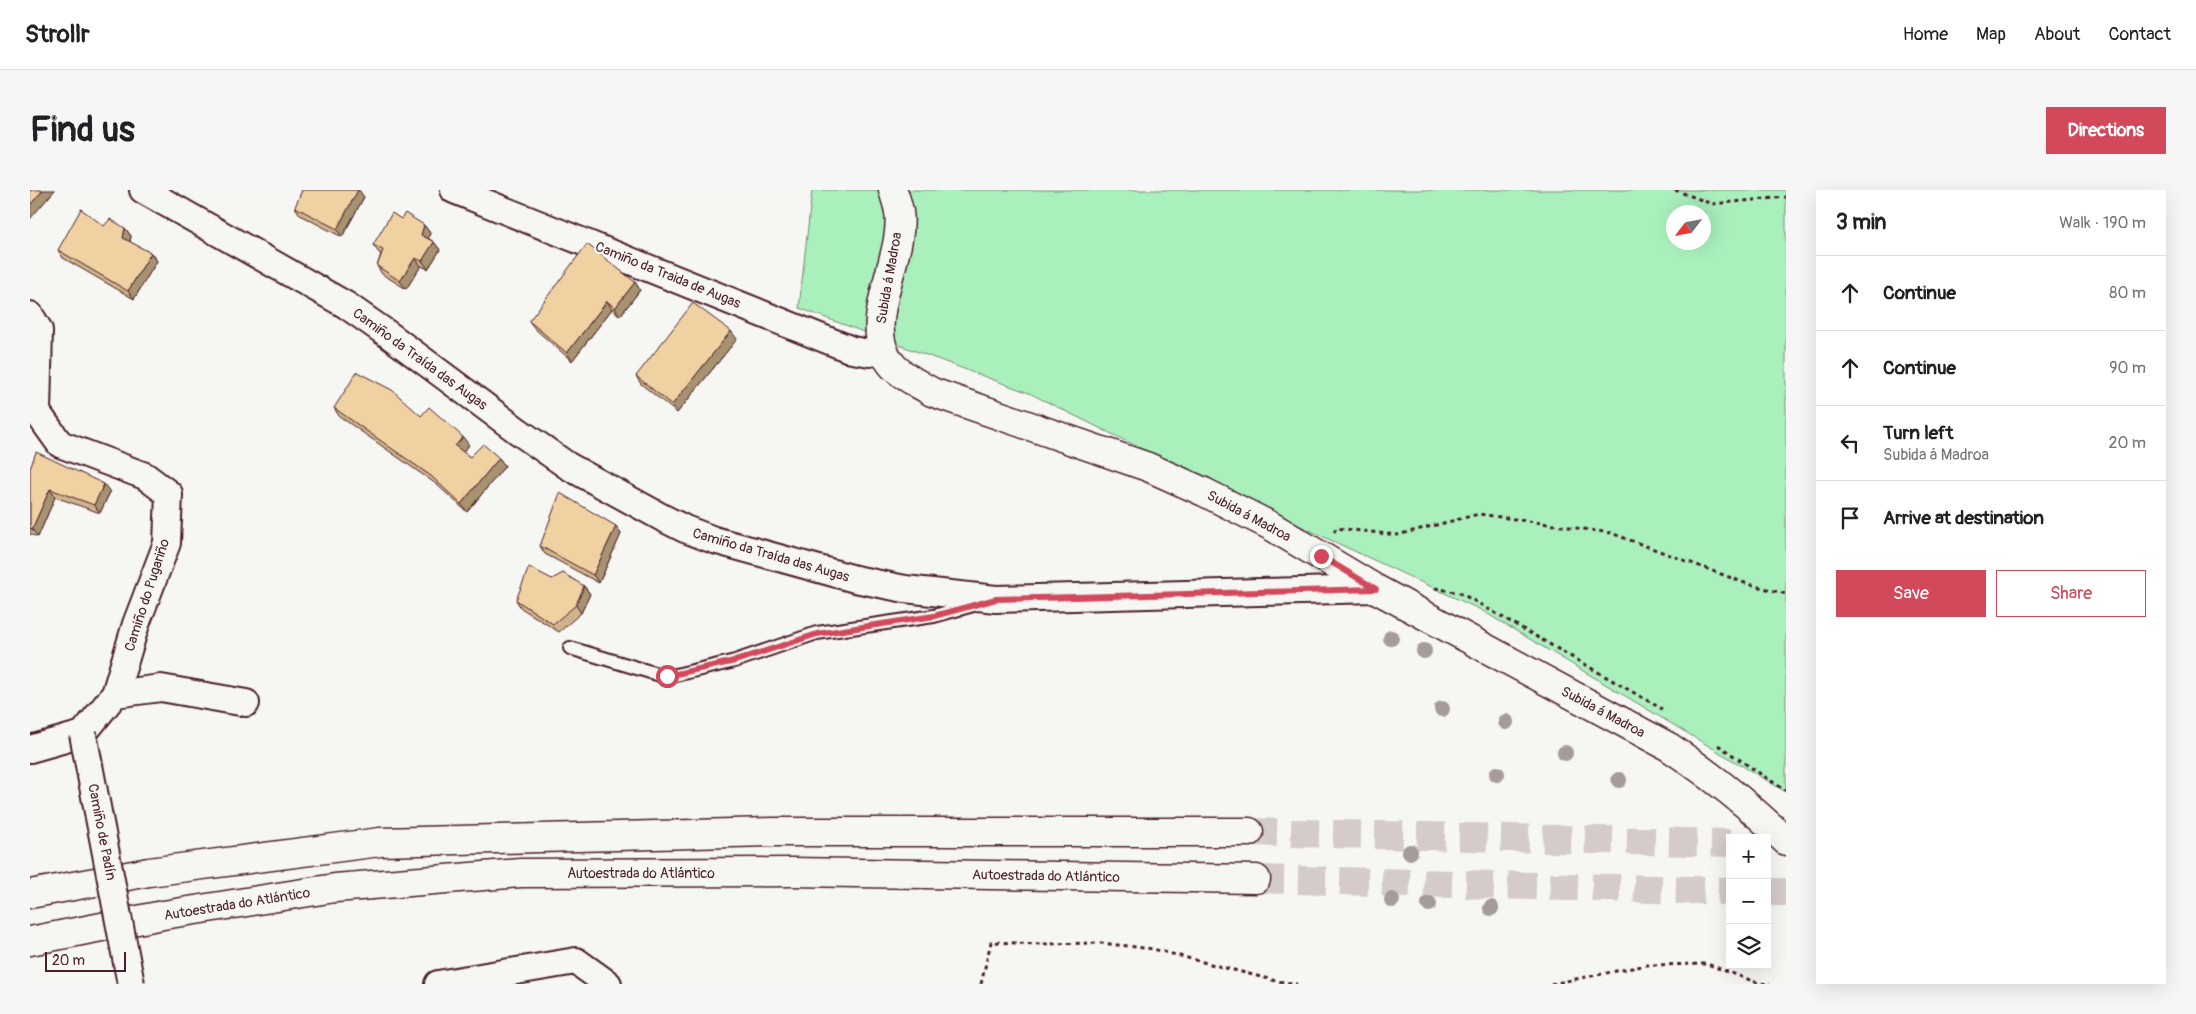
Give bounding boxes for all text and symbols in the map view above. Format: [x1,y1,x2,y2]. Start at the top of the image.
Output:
text: Strollr [25,20,90,49]
text: Home [1903,23,1948,46]
text: Map [1976,23,2006,46]
text: About [2034,23,2080,46]
text: Contact [2108,23,2171,46]
button: Directions [2046,107,2166,154]
text: Find us [30,108,135,152]
north arrow [1666,205,1711,250]
text: 3 min [1836,209,1886,236]
text: Walk · 190 m [2059,213,2146,233]
street label: Subida á Madroa [873,231,905,325]
street label: Camiño da Traida de Augas [593,238,744,312]
icon: ahead [1836,279,1864,307]
text: Continue [1883,281,1956,305]
text: 80 m [2109,283,2146,303]
street label: Camiño da Traída das Augas [349,304,491,414]
icon: ahead [1836,354,1864,382]
text: Continue [1883,356,1956,380]
text: 90 m [2109,358,2146,378]
text: Turn left [1883,421,1953,445]
icon: left [1836,429,1864,457]
text: 20 m [2108,433,2146,453]
text: Subida á Madroa [1883,445,1989,465]
street label: Subida á Madroa [1204,487,1294,545]
icon: arrive [1836,504,1864,532]
text: Arrive at destination [1883,506,2044,530]
street label: Camiño da Traída das Augas [691,524,852,586]
street label: Camiño do Pugariño [121,536,173,653]
route end [1310,545,1333,568]
button: Save [1836,570,1986,617]
button: Share [1996,570,2146,617]
route start [656,665,679,688]
street label: Subida á Madroa [1558,683,1648,741]
street label: Camiño de Padín [84,782,120,882]
map controls [1726,834,1771,969]
button: + [1726,834,1771,879]
street label: Autoestrada do Atlántico [567,865,715,882]
street label: Autoestrada do Atlántico [972,866,1120,886]
button: − [1726,879,1771,924]
street label: Autoestrada do Atlántico [163,884,312,924]
button: layers [1726,924,1771,969]
scale bar [45,949,126,972]
text: 20 m [52,952,85,969]

